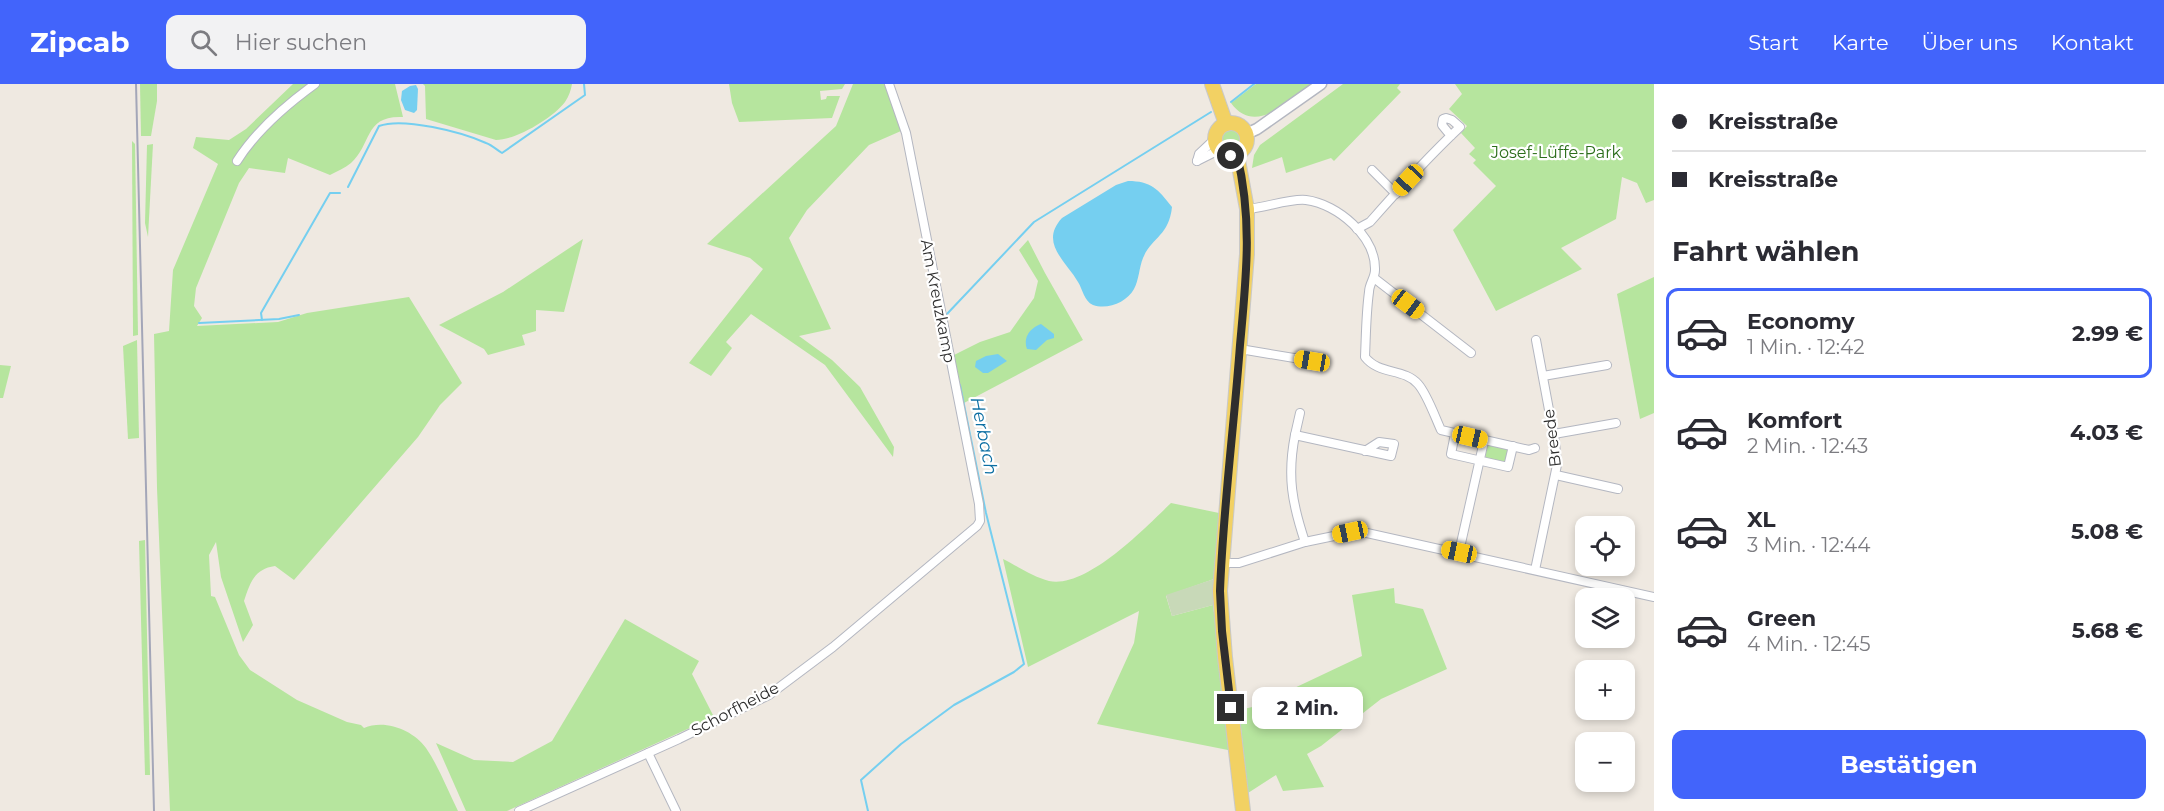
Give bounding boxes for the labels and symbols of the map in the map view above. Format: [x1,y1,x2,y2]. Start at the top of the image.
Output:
route start [1217,142,1244,169]
park label: Josef-Lüffe-Park [1490,143,1622,162]
car [1389,161,1427,199]
street label: Am Kreuzkamp [917,238,959,364]
car [1388,286,1428,322]
car [1293,349,1331,373]
water label: Herbach [966,395,1002,477]
street label: Breede [1539,408,1565,468]
car [1450,424,1490,450]
car [1331,519,1369,545]
car [1440,539,1478,565]
street label: Schorfheide [688,678,782,740]
callout: 2 Min. [1252,687,1363,729]
route end [1217,694,1244,721]

